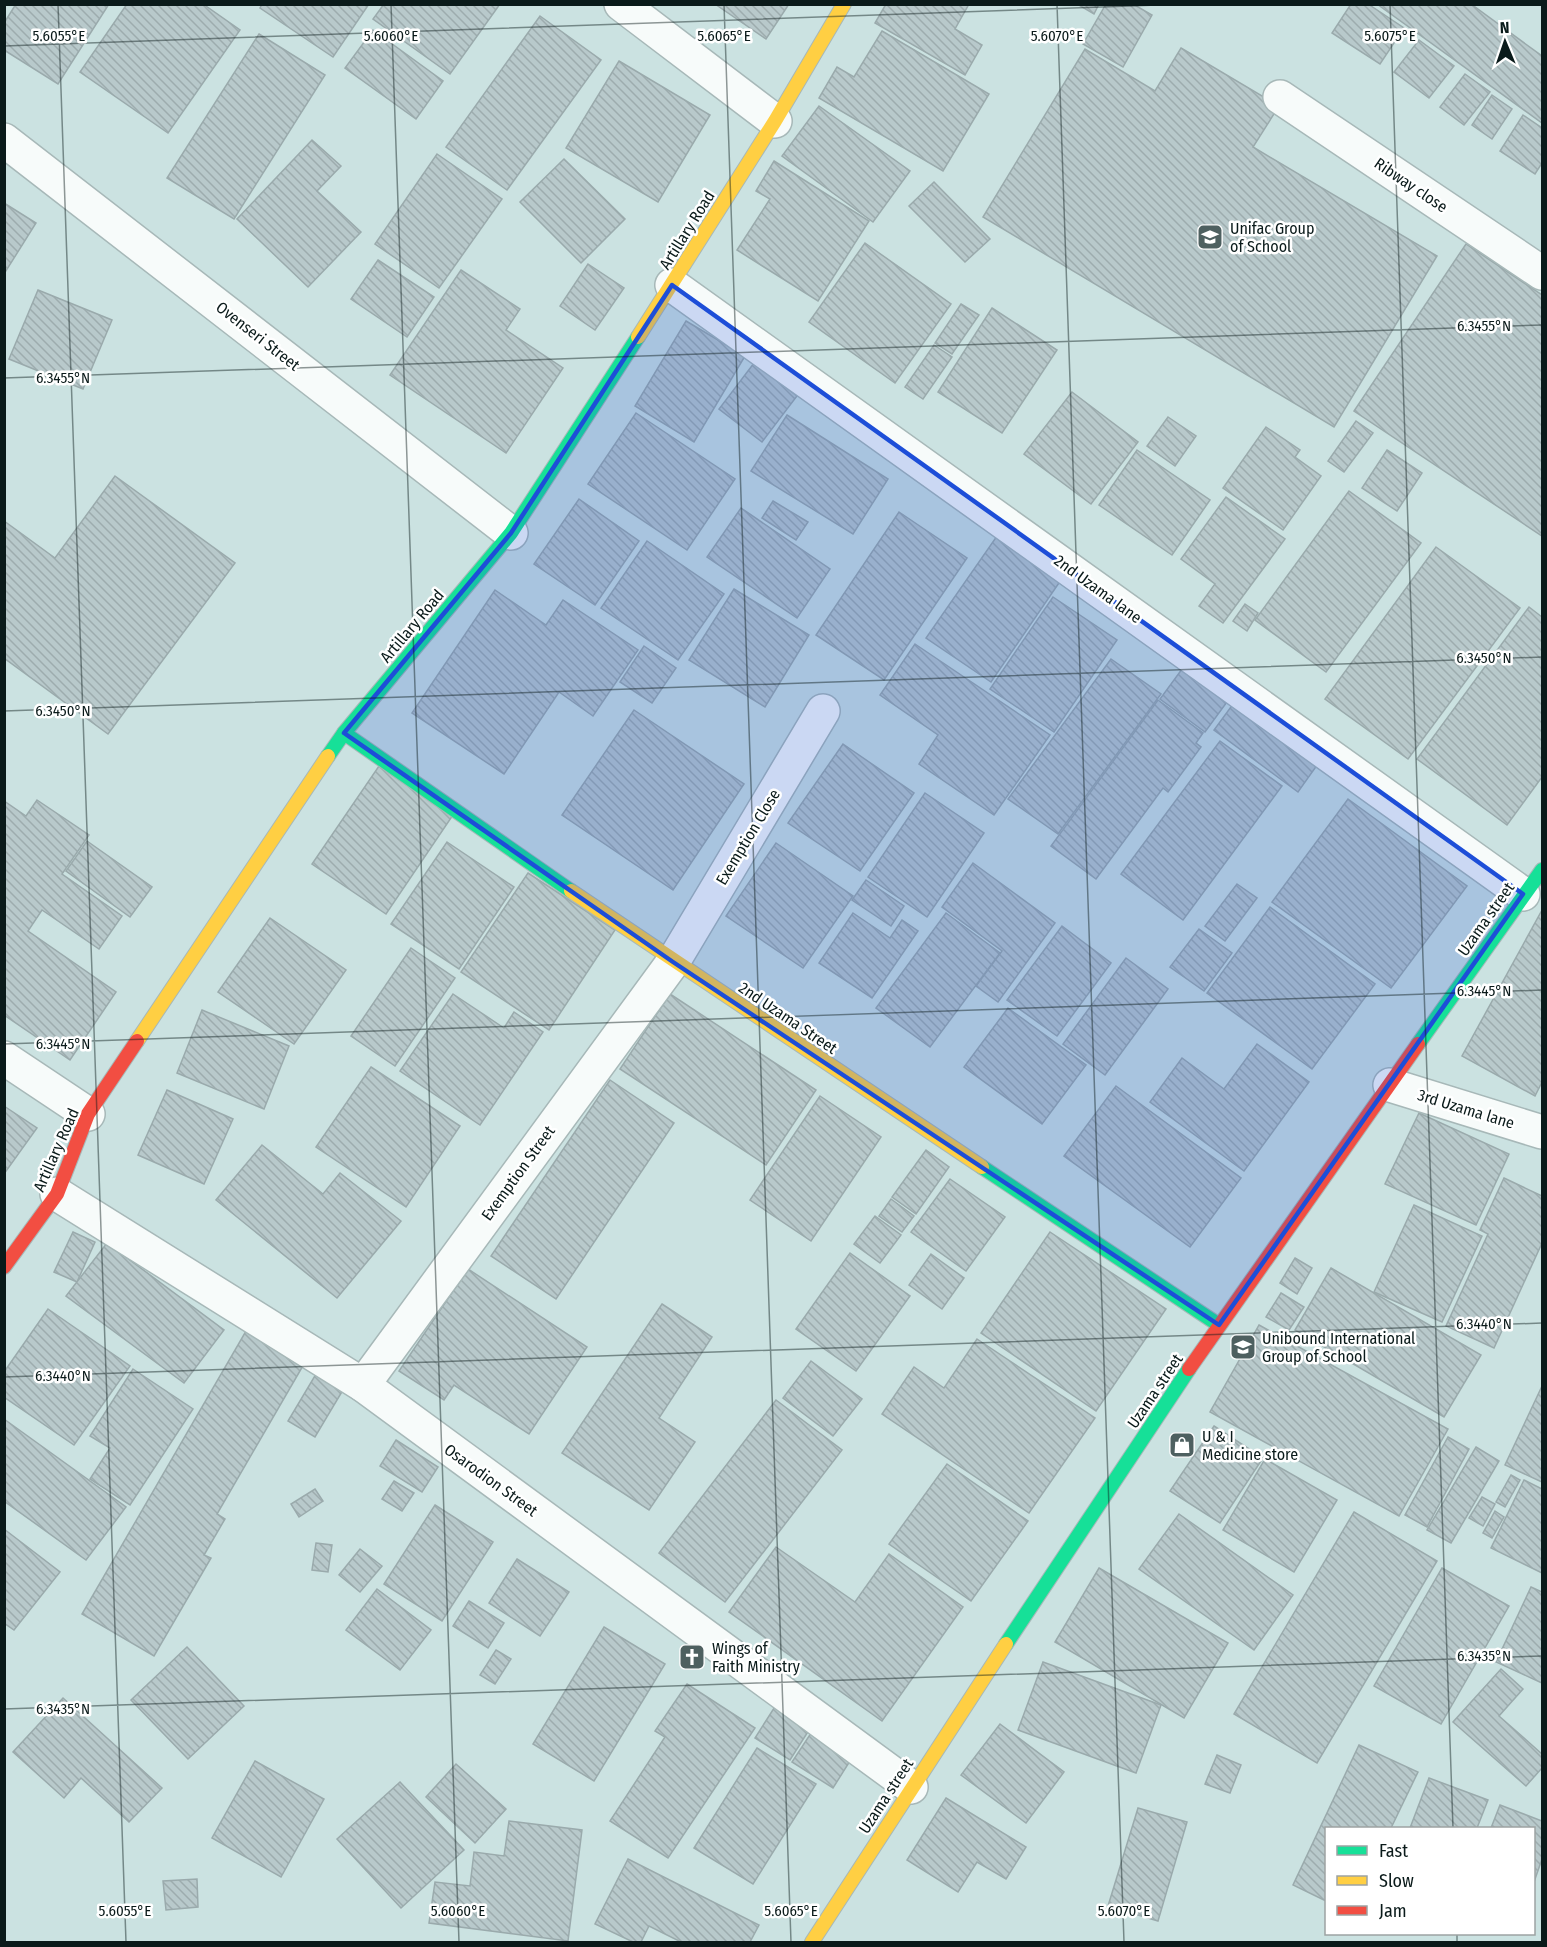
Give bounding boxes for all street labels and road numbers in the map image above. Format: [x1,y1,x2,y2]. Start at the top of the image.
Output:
street label: Ribway close [1371,154,1451,216]
street label: Artillary Road [655,187,719,273]
street label: Ovenseri Street [212,297,304,375]
street label: 2nd Uzama lane [1051,551,1145,627]
street label: Artillary Road [376,586,448,666]
street label: Exemption Close [712,786,784,888]
street label: Uzama street [1454,878,1519,959]
street label: 2nd Uzama Street [735,978,841,1058]
street label: 3rd Uzama lane [1415,1085,1517,1133]
street label: Artillary Road [29,1105,83,1195]
street label: Exemption Street [477,1121,559,1224]
street label: Uzama street [1123,1350,1187,1432]
street label: Osarodion Street [441,1440,542,1521]
street label: Uzama street [855,1754,918,1837]

